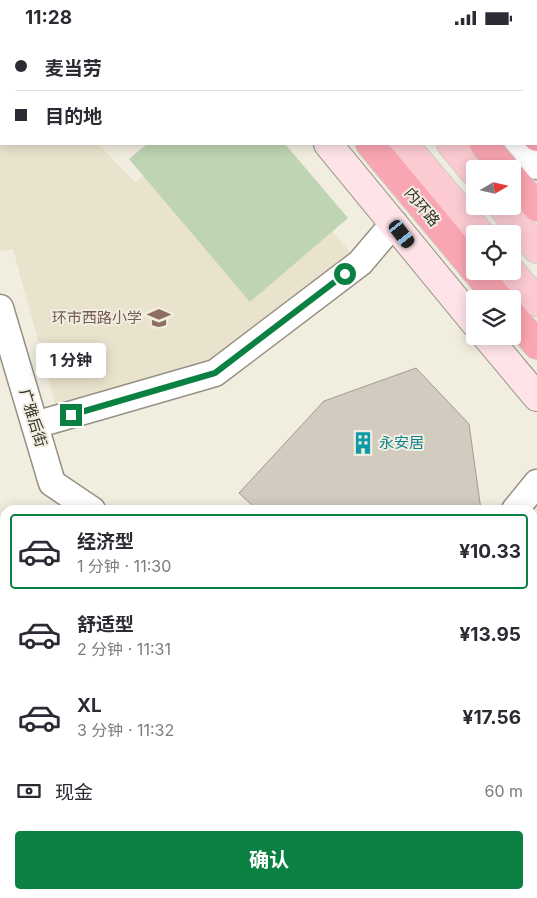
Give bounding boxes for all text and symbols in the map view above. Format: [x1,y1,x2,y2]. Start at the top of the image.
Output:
text: 11:28 [25,6,72,29]
text: 麦当劳 [45,57,102,80]
text: 目的地 [45,105,102,128]
north arrow [466,160,521,215]
map controls [466,160,521,345]
street label: 内环路 [401,183,444,230]
car [386,218,417,250]
button: locate [466,225,521,280]
route start [334,263,356,285]
button: layers [466,290,521,345]
school or university icon: 环市西路小学 [146,305,172,331]
place label: 环市西路小学 [52,308,142,327]
callout: 1 分钟 [36,343,106,377]
text: 1 分钟 [50,350,92,370]
street label: 广雅后街 [16,386,51,449]
route end [60,404,82,426]
building icon: 永安居 [350,430,376,456]
place label: 永安居 [379,433,424,452]
icon: car [17,529,62,574]
text: 经济型 [77,530,134,553]
text: ¥10.33 [459,540,521,563]
text: 1 分钟 · 11:30 [77,556,171,576]
icon: car [17,612,62,657]
text: 舒适型 [77,613,134,636]
text: ¥13.95 [460,623,521,646]
text: 2 分钟 · 11:31 [77,639,171,659]
text: XL [77,694,102,717]
icon: car [17,695,62,740]
text: ¥17.56 [463,706,521,729]
text: 3 分钟 · 11:32 [77,720,174,740]
icon: cash [15,777,43,805]
text: 现金 [55,781,93,804]
text: 60 m [484,781,523,801]
button: 确认 [15,831,523,889]

